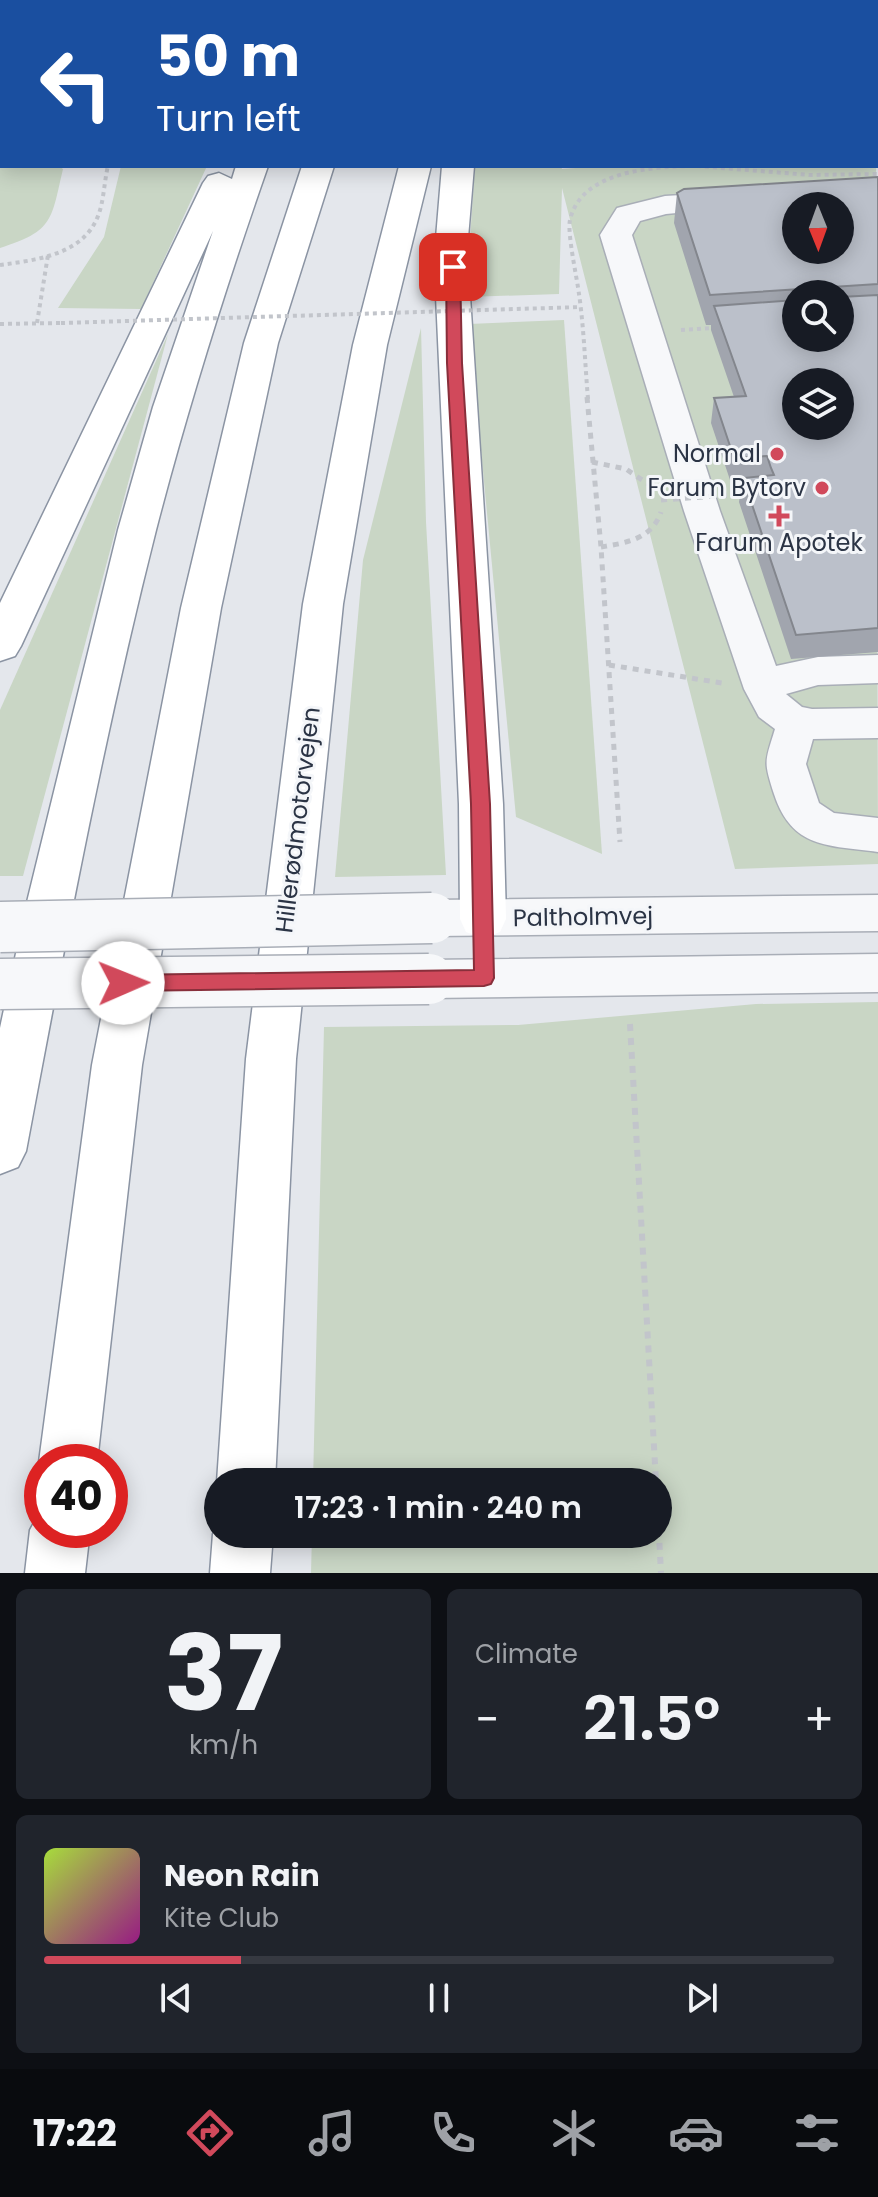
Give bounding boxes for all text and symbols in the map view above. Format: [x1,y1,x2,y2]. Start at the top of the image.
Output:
text: 50 m [156,17,300,96]
icon: left [24,32,128,136]
text: Turn left [156,93,301,144]
north arrow [782,192,854,264]
map controls [782,192,854,440]
pin [419,233,487,301]
icon: arrive [431,245,475,289]
button: search [782,280,854,352]
button: layers [782,368,854,440]
place label: Normal [673,437,761,470]
marker: Normal [768,445,786,463]
place label: Farum Bytorv [648,471,807,504]
marker: Farum Bytorv [813,479,831,497]
marker: Farum Apotek [770,507,788,525]
place label: Farum Apotek [695,526,863,559]
street label: Hillerødmotorvejen [267,705,328,935]
street label: Paltholmvej [513,899,653,934]
position arrow [81,941,165,1025]
speed limit sign: 40 [24,1444,128,1548]
text: 17:23 · 1 min · 240 m [294,1486,582,1529]
text: 37 [164,1601,283,1746]
text: Climate [475,1636,578,1672]
text: 21.5° [583,1677,720,1761]
text: − [475,1689,499,1750]
text: + [804,1689,834,1750]
text: km/h [189,1727,258,1763]
text: Neon Rain [164,1854,320,1897]
text: Kite Club [164,1900,279,1936]
icon: previous [154,1976,198,2020]
icon: pause [417,1976,461,2020]
icon: next [680,1976,724,2020]
icon: directions [182,2105,238,2161]
icon: music [304,2105,360,2161]
icon: phone [425,2105,481,2161]
icon: climate [546,2105,602,2161]
icon: car [668,2105,724,2161]
icon: filters [789,2105,845,2161]
text: 17:22 [33,2108,117,2159]

